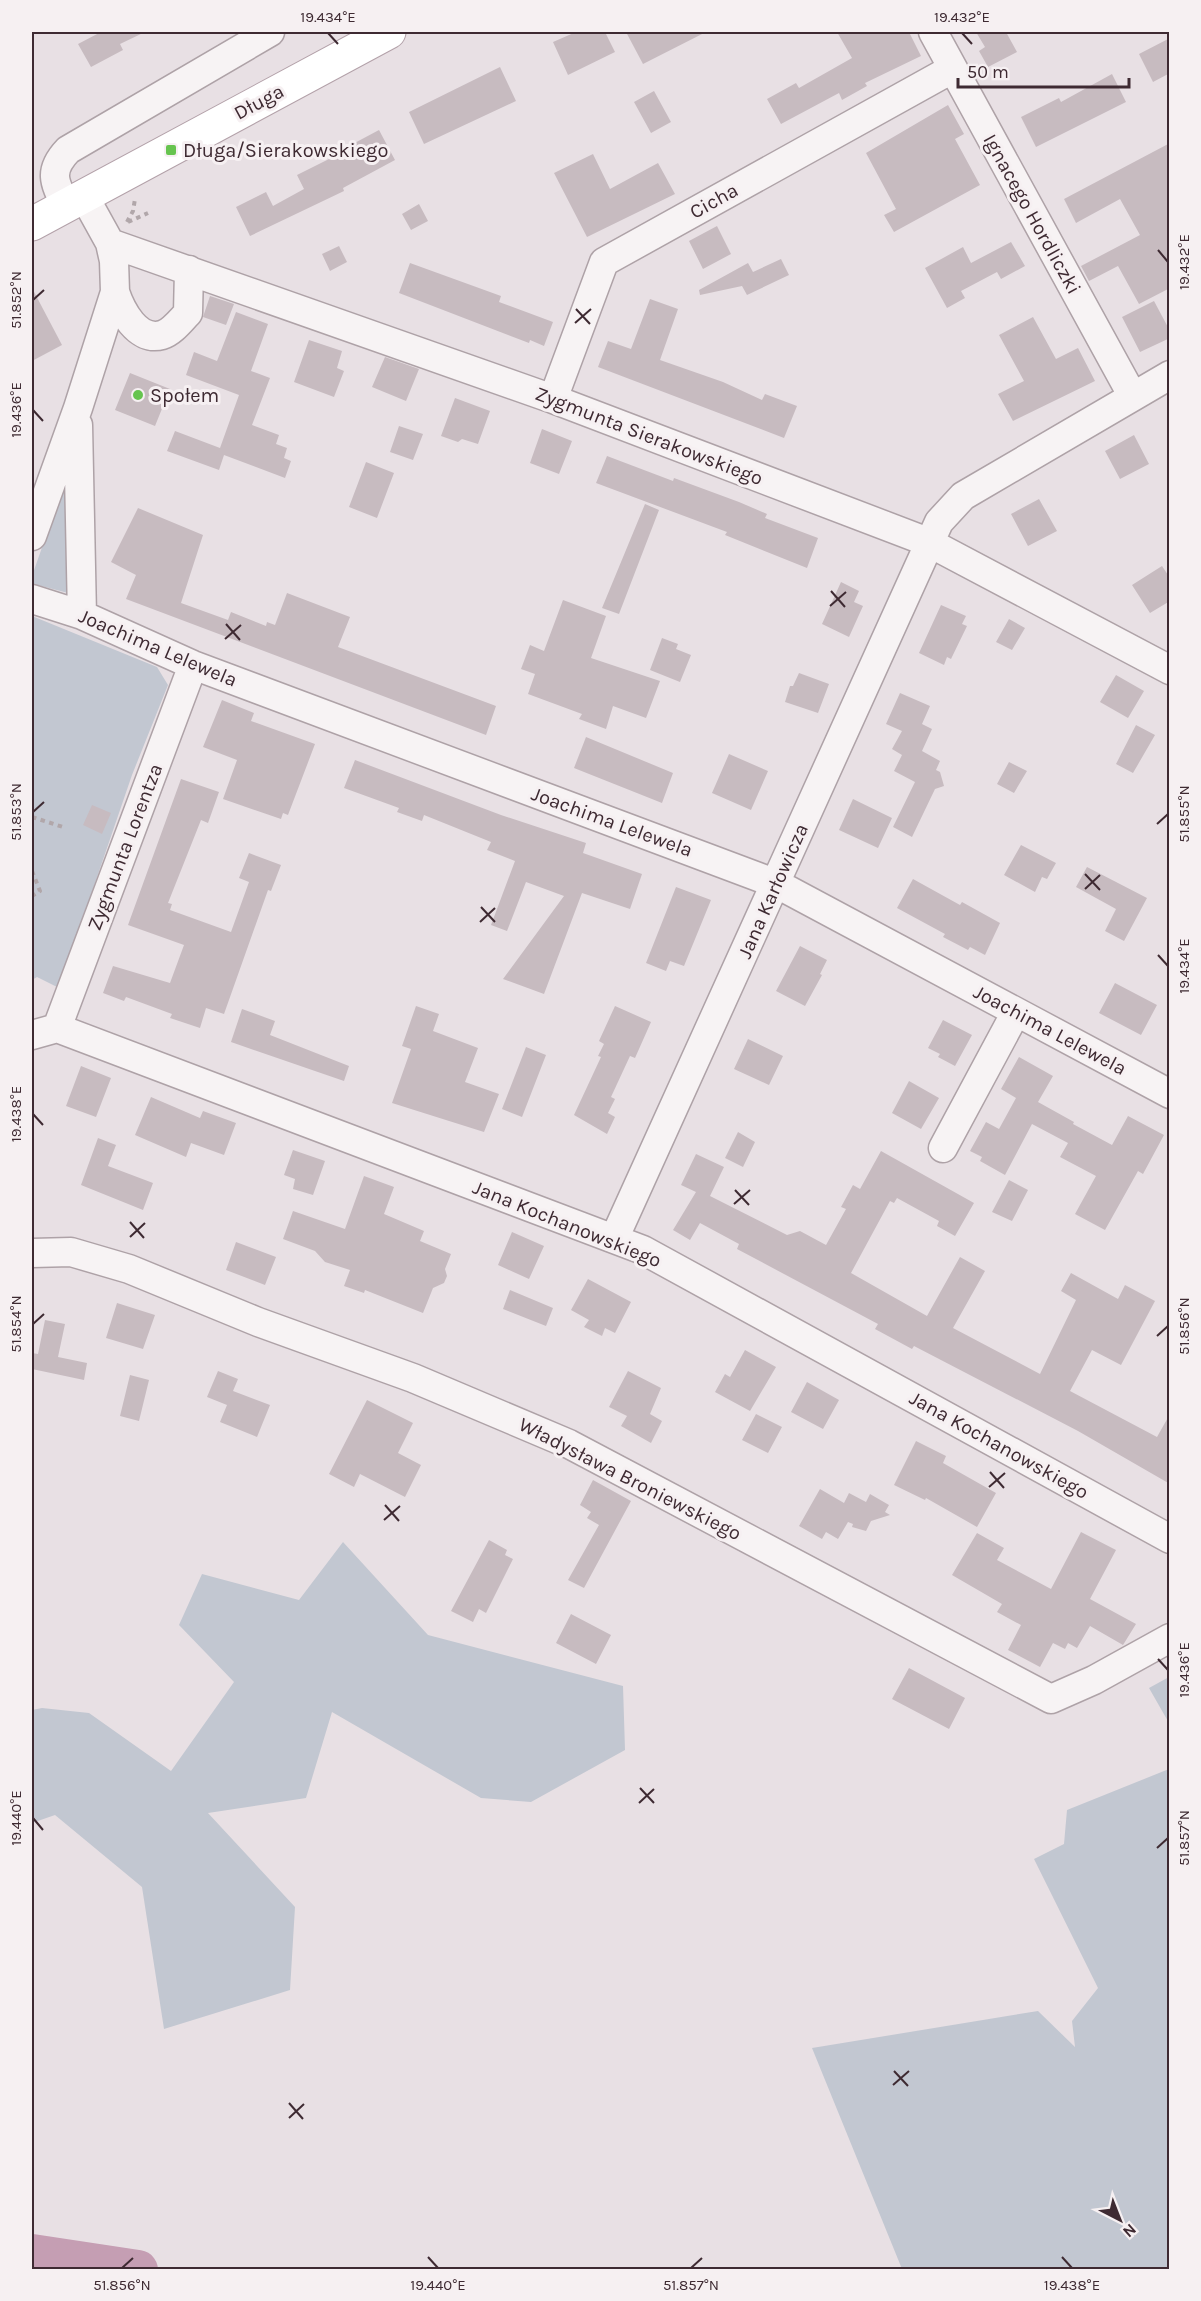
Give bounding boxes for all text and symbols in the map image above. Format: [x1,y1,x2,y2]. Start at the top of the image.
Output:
text: 19.434°E [300,8,356,26]
text: 19.432°E [934,8,990,26]
scale bar [958,51,1129,89]
text: 50 m [967,61,1009,83]
street label: Długa [230,79,288,125]
street label: Ignacego Hordliczki [978,130,1086,298]
place label: Długa/Sierakowskiego [183,139,388,162]
marker: Długa/Sierakowskiego [164,143,178,157]
street label: Cicha [686,178,742,224]
text: 19.432°E [1175,234,1193,290]
text: 51.852°N [7,271,25,329]
text: 19.436°E [7,382,25,438]
street label: Zygmunta Sierakowskiego [532,382,766,490]
place label: Społem [150,384,219,407]
marker: Społem [131,388,145,402]
street label: Joachima Lelewela [75,604,241,692]
street label: Zygmunta Lorentza [83,761,167,933]
street label: Joachima Lelewela [528,782,696,862]
text: 51.853°N [7,783,25,841]
text: 51.855°N [1175,785,1193,843]
street label: Jana Karłowicza [733,820,813,962]
text: 19.434°E [1175,938,1193,994]
street label: Joachima Lelewela [970,980,1130,1080]
text: 19.438°E [7,1086,25,1142]
street label: Jana Kochanowskiego [469,1176,665,1272]
text: 51.854°N [7,1295,25,1353]
text: 51.856°N [1175,1297,1193,1355]
street label: Jana Kochanowskiego [905,1386,1093,1504]
street label: Władysława Broniewskiego [515,1413,745,1545]
text: 19.436°E [1175,1642,1193,1698]
text: 19.440°E [7,1790,25,1846]
text: 51.857°N [1175,1810,1193,1866]
north arrow [1090,2190,1150,2250]
text: N [1119,2220,1140,2242]
text: 51.856°N [93,2276,151,2294]
text: 19.440°E [410,2276,466,2294]
text: 51.857°N [663,2276,719,2294]
text: 19.438°E [1044,2276,1100,2294]

